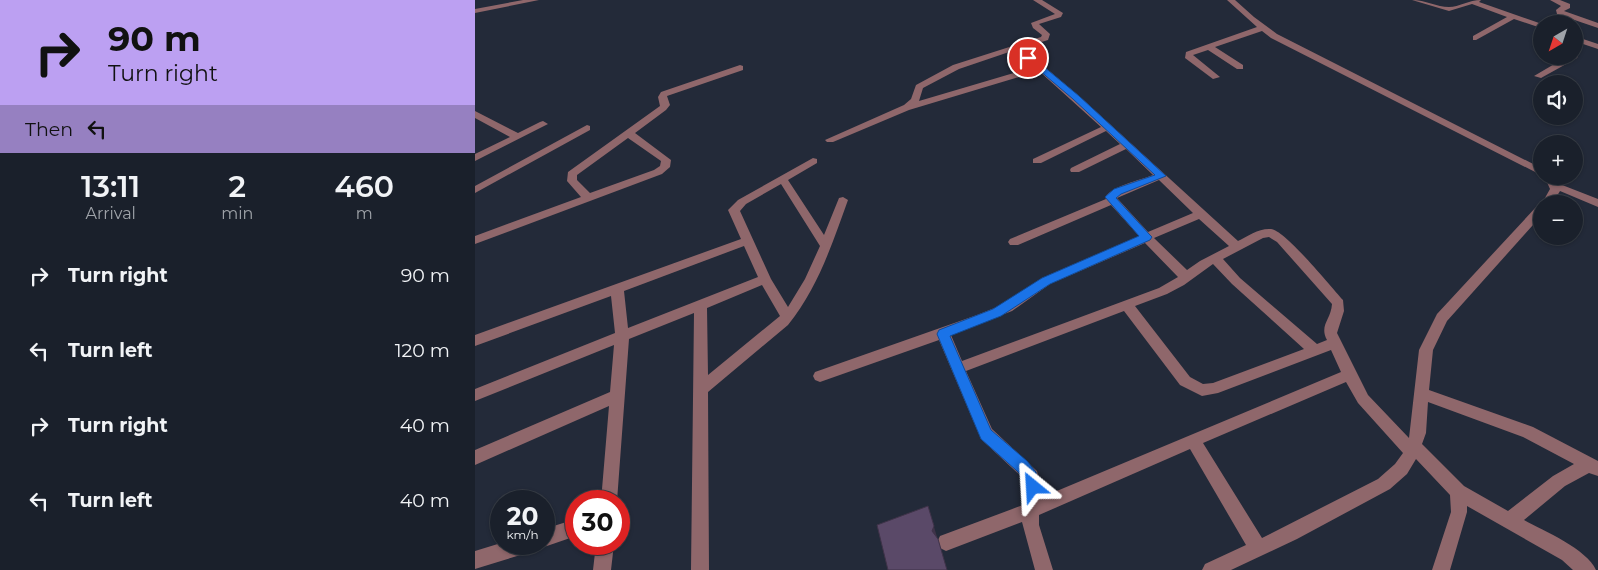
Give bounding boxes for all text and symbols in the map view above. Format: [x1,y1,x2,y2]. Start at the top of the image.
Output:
north arrow [1533,15,1583,65]
map controls [1533,15,1583,245]
text: 90 m [108,17,201,60]
icon: right [25,20,90,85]
pin [1007,37,1049,79]
icon: arrive [1014,44,1042,72]
text: Turn right [108,60,218,87]
button: sound [1533,75,1583,125]
icon: left [83,115,111,143]
text: Then [25,118,73,141]
button: + [1533,135,1583,185]
text: 13:11 [81,168,140,205]
text: 2 [229,168,246,205]
text: 460 [335,168,394,205]
button: − [1533,195,1583,245]
text: Arrival [85,204,136,223]
text: min [221,204,253,223]
text: m [356,204,373,223]
icon: right [25,262,53,290]
text: Turn right [68,264,168,287]
text: 90 m [401,264,450,287]
icon: left [25,337,53,365]
text: Turn left [68,339,153,362]
text: 120 m [395,339,450,362]
icon: right [25,412,53,440]
text: Turn right [68,414,168,437]
text: 40 m [400,414,450,437]
position arrow [1006,460,1058,512]
icon: left [25,487,53,515]
text: Turn left [68,489,153,512]
text: 40 m [400,489,450,512]
speed limit sign: 30 [565,490,630,555]
text: 20 [507,501,538,531]
text: km/h [506,527,539,542]

